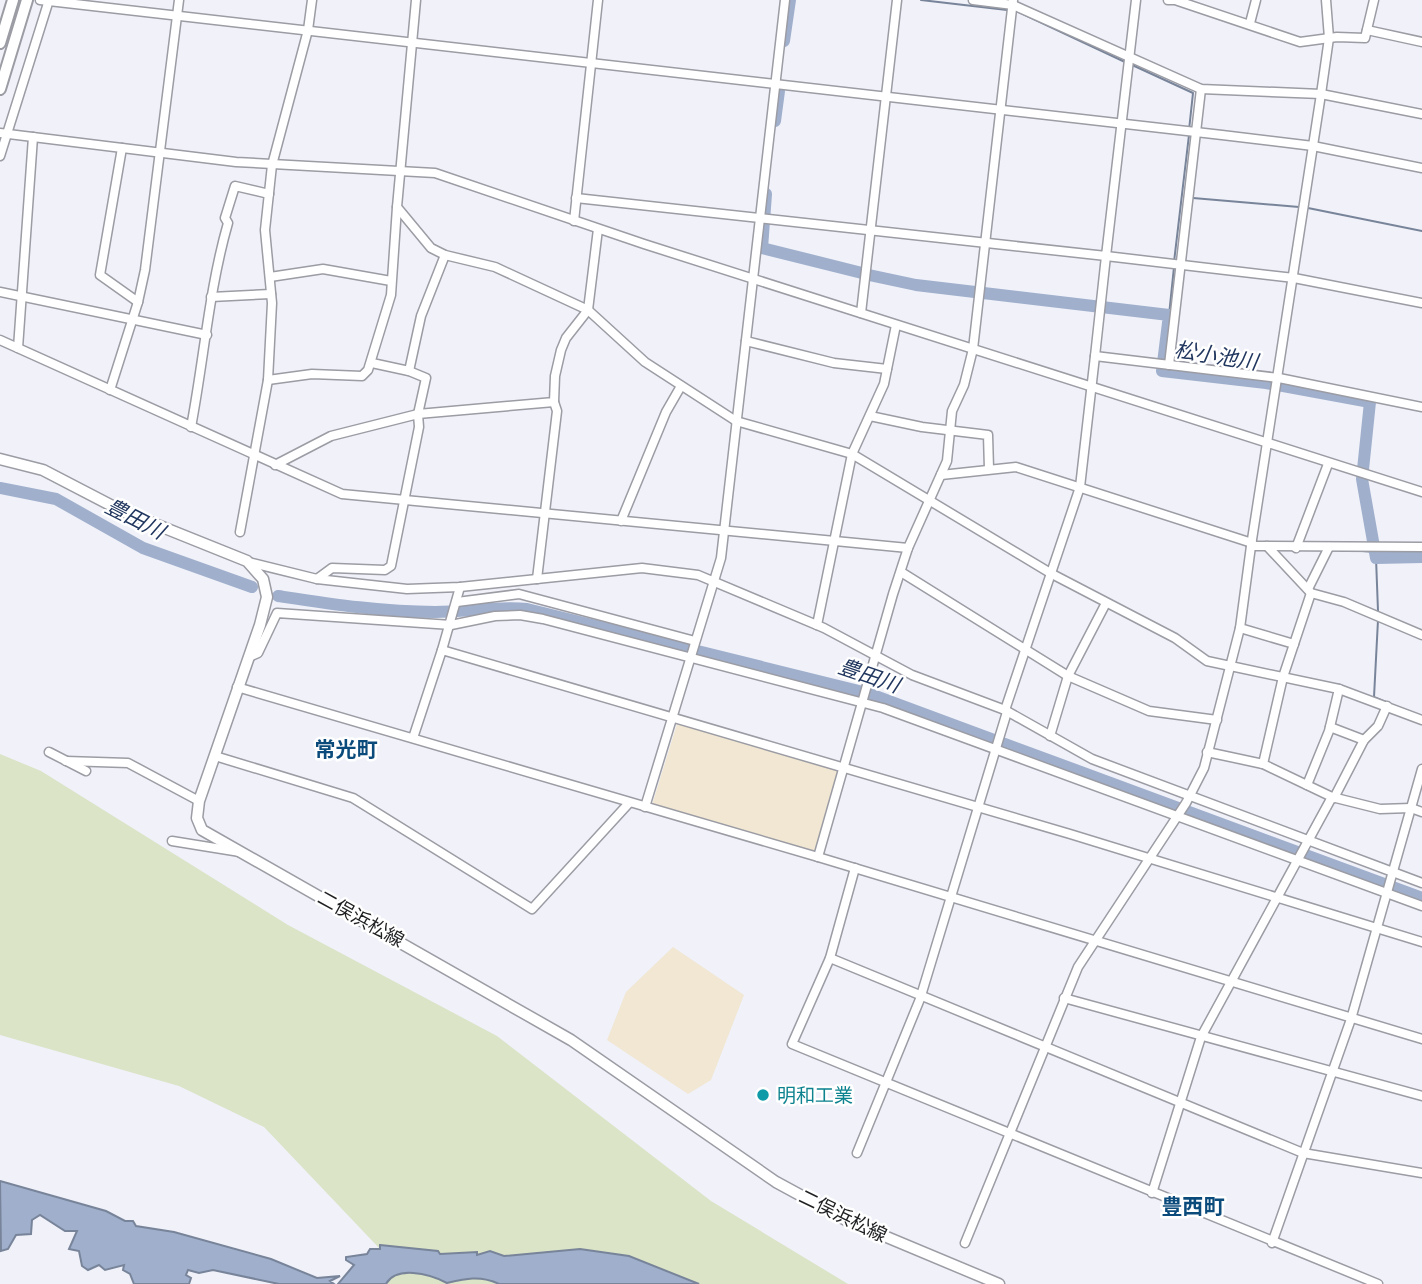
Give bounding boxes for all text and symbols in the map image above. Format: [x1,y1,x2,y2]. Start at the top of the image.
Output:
water label: 松小池川 [1173,338,1261,375]
water label: 豊田川 [101,494,170,545]
water label: 豊田川 [835,654,905,698]
district label: 常光町 [315,738,378,762]
street label: 二俣浜松線 [314,887,408,951]
place label: 明和工業 [777,1085,853,1106]
marker: 明和工業 [755,1087,771,1103]
street label: 二俣浜松線 [796,1186,890,1246]
district label: 豊西町 [1162,1195,1225,1219]

